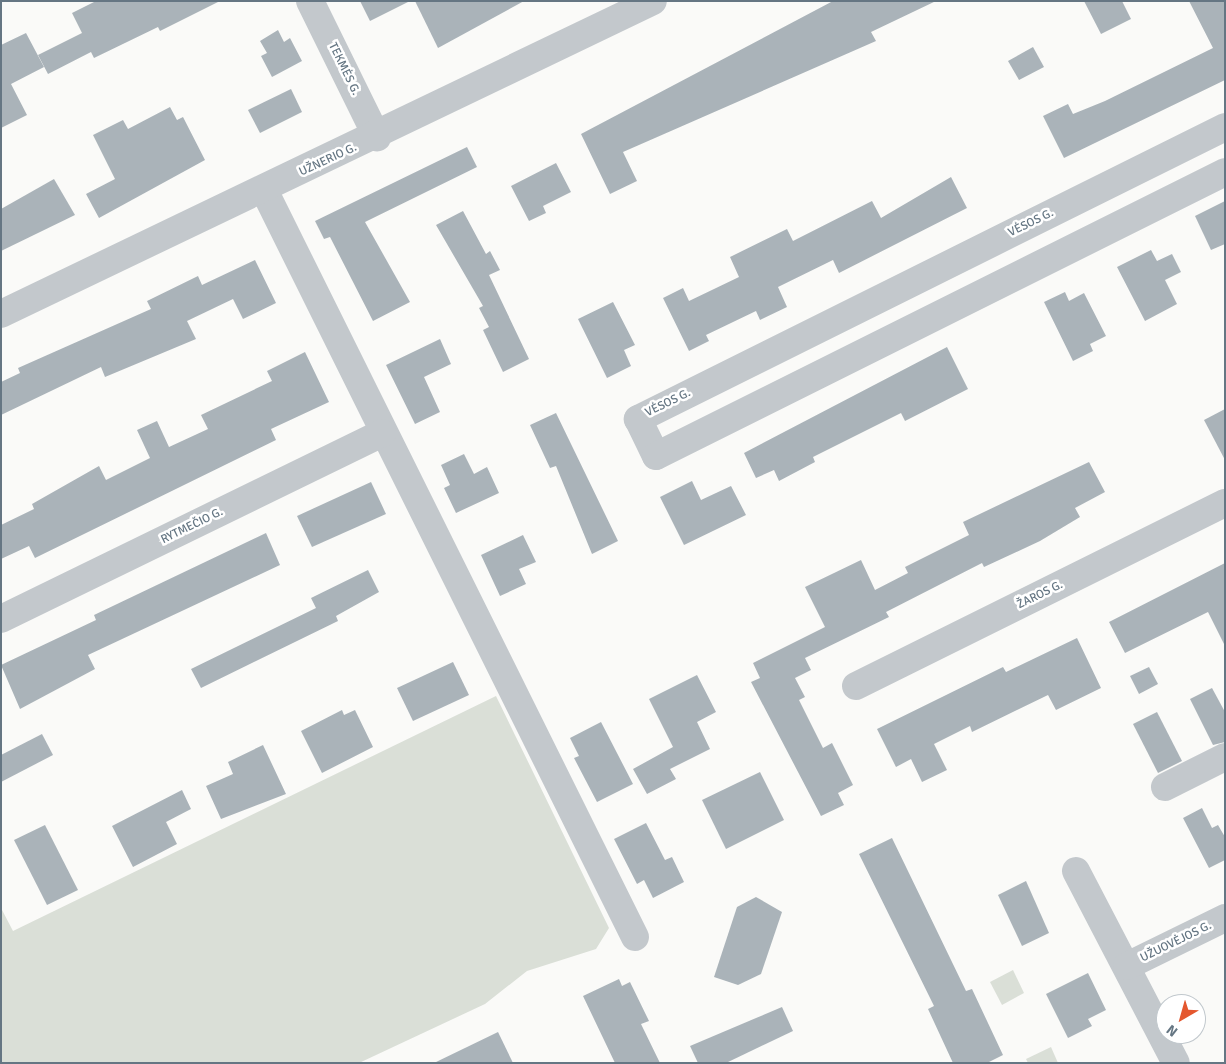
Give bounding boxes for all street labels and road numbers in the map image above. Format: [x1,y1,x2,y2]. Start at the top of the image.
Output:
street label: TEKMĖS G. [325,40,363,98]
street label: UŽNERIO G. [297,140,359,180]
street label: VĖSOS G. [1006,206,1056,240]
street label: VĖSOS G. [643,386,693,420]
street label: RYTMEČIO G. [159,505,225,547]
street label: ŽAROS G. [1015,578,1065,612]
street label: UŽUOVĖJOS G. [1138,919,1214,965]

